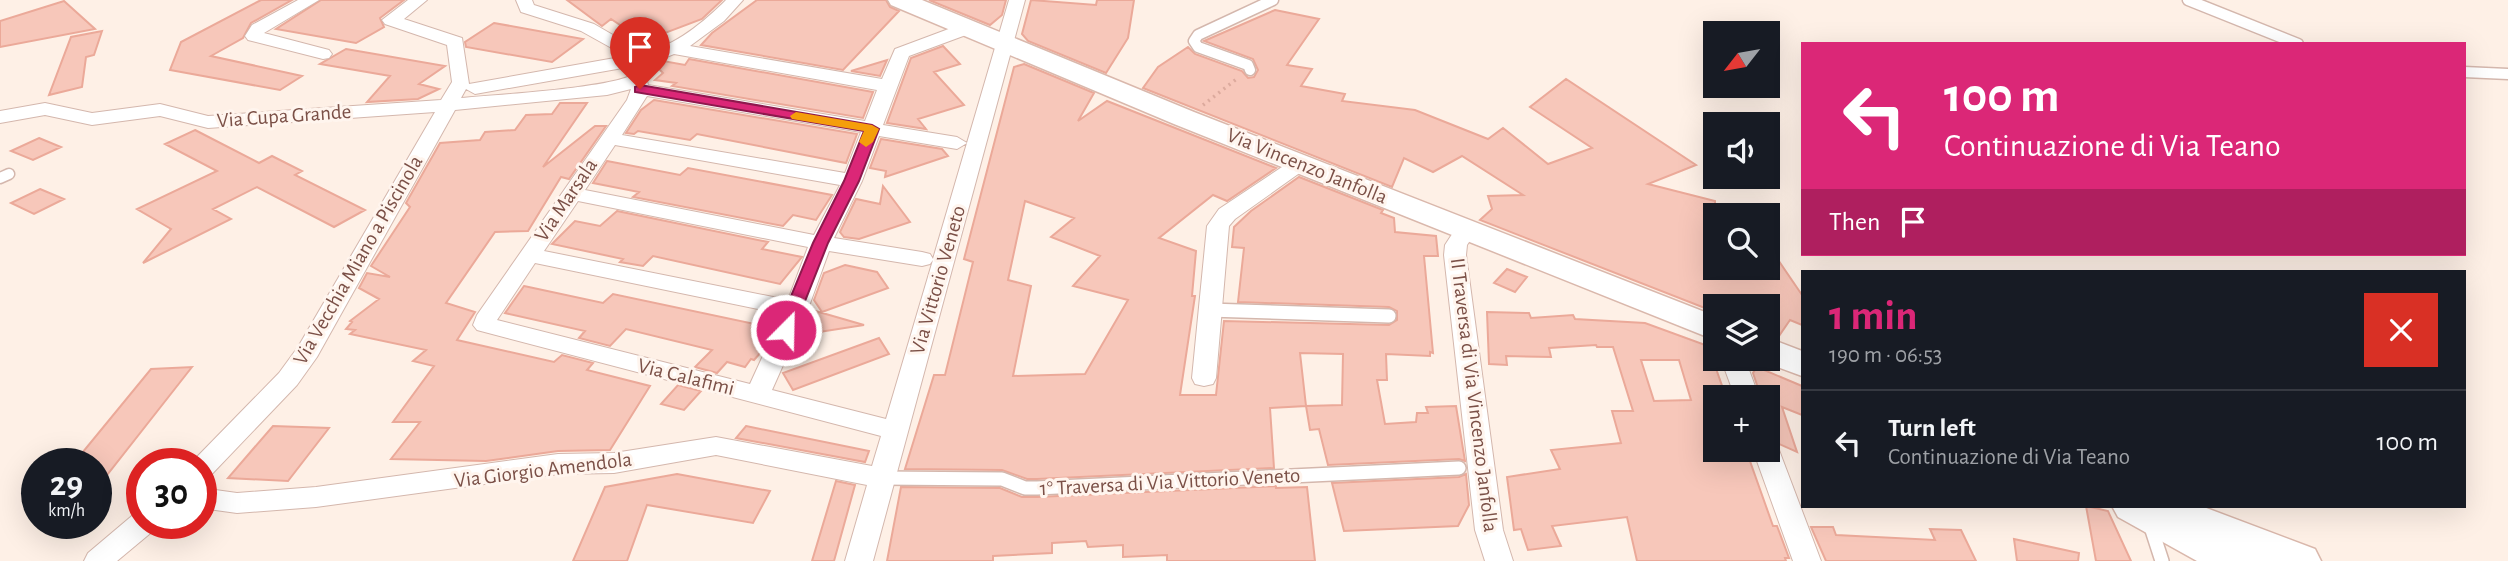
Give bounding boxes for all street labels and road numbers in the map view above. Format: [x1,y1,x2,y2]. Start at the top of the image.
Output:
street label: Via Cupa Grande [216,101,352,131]
street label: Via Vincenzo Janfolla [1224,124,1391,208]
street label: Via Vecchia Miano a Piscinola [289,151,427,368]
street label: Via Marsala [531,154,601,245]
street label: Via Vittorio Veneto [907,203,969,357]
street label: II Traversa di Via Vincenzo Janfolla [1447,257,1501,534]
street label: Via Calafimi [635,355,737,399]
street label: Via Giorgio Amendola [453,449,633,491]
street label: 1° Traversa di Via Vittorio Veneto [1039,465,1301,499]

